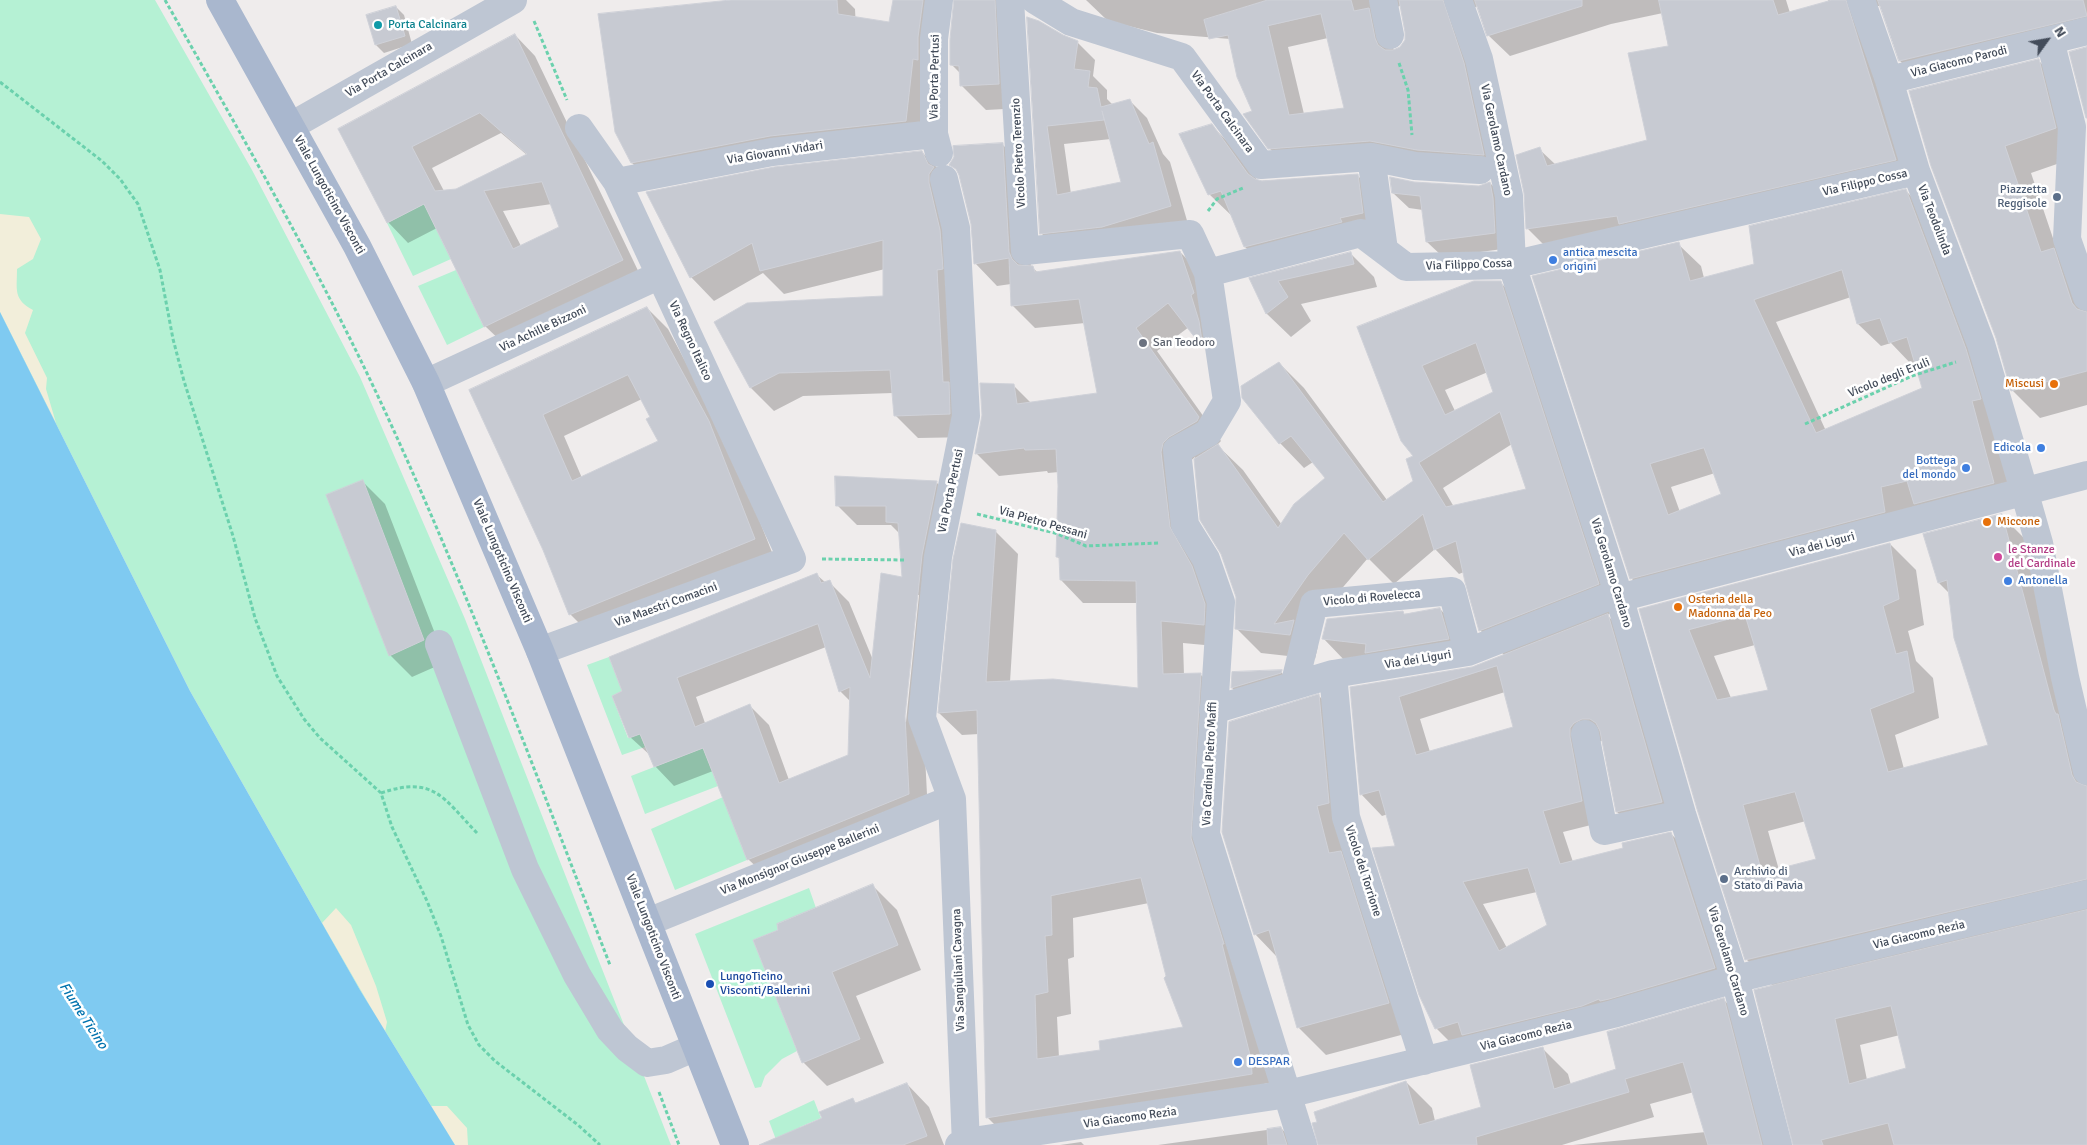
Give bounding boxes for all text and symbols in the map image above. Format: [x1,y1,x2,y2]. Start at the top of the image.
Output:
north arrow [2022,15,2072,65]
place label: Porta Calcinara [388,18,467,32]
marker: Porta Calcinara [372,19,384,31]
text: N [2050,23,2070,40]
street label: Via Porta Pertusi [927,34,943,120]
street label: Via Porta Calcinara [343,39,435,101]
street label: Via Giacomo Parodi [1909,43,2009,81]
street label: Via Porta Calcinara [1187,68,1257,156]
street label: Via Gerolamo Cardano [1477,83,1515,197]
street label: Vicolo Pietro Terenzio [1009,98,1029,208]
street label: Viale Lungoticino Visconti [290,133,368,257]
street label: Via Giovanni Vidari [726,138,824,168]
street label: Via Filippo Cossa [1821,166,1909,200]
street label: Via Teodolinda [1914,183,1954,257]
place label: Piazzetta Reggisole [1997,183,2047,211]
marker: Piazzetta Reggisole [2051,191,2063,203]
place label: antica mescita origini [1563,246,1638,274]
marker: antica mescita origini [1547,254,1559,266]
street label: Via Filippo Cossa [1425,256,1513,274]
street label: Via Regno Italico [665,299,715,383]
street label: Via Achille Bizzoni [497,303,589,355]
place label: San Teodoro [1153,336,1215,350]
marker: San Teodoro [1137,337,1149,349]
street label: Vicolo degli Eruli [1846,355,1932,401]
place label: Miscusi [2005,377,2044,391]
marker: Miscusi [2048,378,2060,390]
place label: Edicola [1993,441,2031,455]
marker: Edicola [2035,442,2047,454]
street label: Via Porta Pertusi [935,448,967,534]
place label: Bottega del mondo [1903,454,1956,482]
marker: Bottega del mondo [1960,462,1972,474]
street label: Viale Lungoticino Visconti [469,497,535,625]
street label: Via Pietro Pessani [997,504,1089,542]
place label: Miccone [1997,515,2040,529]
street label: Via Gerolamo Cardano [1587,516,1635,630]
marker: Miccone [1981,516,1993,528]
street label: Via dei Liguri [1788,529,1856,561]
place label: le Stanze del Cardinale [2008,543,2076,571]
marker: le Stanze del Cardinale [1992,551,2004,563]
place label: Antonella [2018,574,2068,588]
marker: Antonella [2002,575,2014,587]
street label: Via Maestri Comacini [613,580,719,630]
street label: Vicolo di Rovelecca [1323,587,1421,609]
place label: Osteria della Madonna da Peo [1688,593,1772,621]
marker: Osteria della Madonna da Peo [1672,601,1684,613]
street label: Via dei Liguri [1384,648,1452,672]
street label: Via Cardinal Pietro Maffi [1200,701,1220,827]
street label: Via Monsignor Giuseppe Ballerini [718,821,882,899]
street label: Vicolo del Torrione [1341,824,1385,918]
place label: Archivio di Stato di Pavia [1734,865,1803,893]
street label: Viale Lungoticino Visconti [622,872,684,1002]
marker: Archivio di Stato di Pavia [1718,873,1730,885]
street label: Via Gerolamo Cardano [1704,904,1752,1018]
street label: Via Sangiuliani Cavagna [950,908,968,1032]
street label: Via Giacomo Rezia [1872,917,1966,953]
place label: LungoTicino Visconti/Ballerini [720,970,810,998]
marker: LungoTicino Visconti/Ballerini [704,978,716,990]
water label: Fiume Ticino [55,980,111,1052]
street label: Via Giacomo Rezia [1479,1018,1573,1054]
place label: DESPAR [1248,1055,1290,1069]
marker: DESPAR [1232,1056,1244,1068]
street label: Via Giacomo Rezia [1083,1104,1177,1132]

